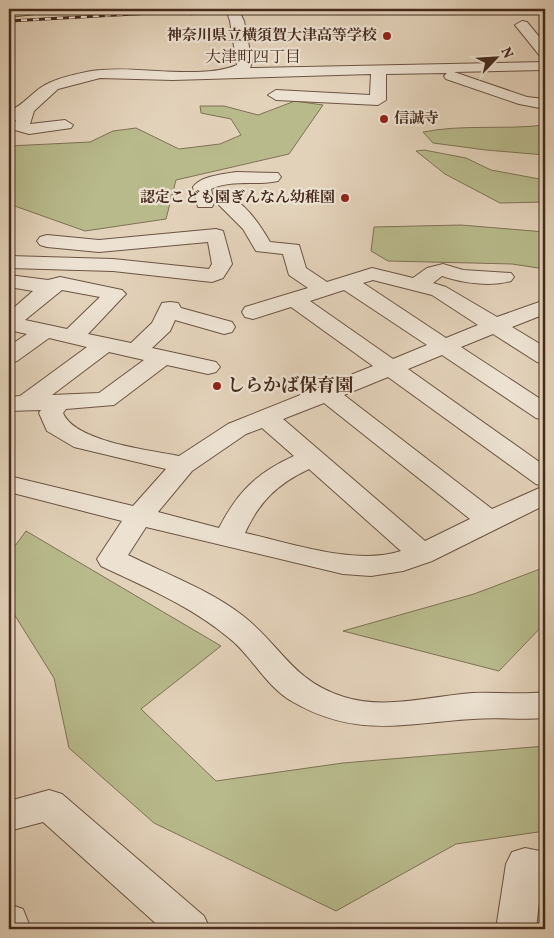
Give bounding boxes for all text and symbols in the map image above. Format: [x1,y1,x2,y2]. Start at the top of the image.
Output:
place label: 神奈川県立横須賀大津高等学校 [167,26,377,47]
marker: 神奈川県立横須賀大津高等学校 [381,30,393,42]
north arrow [472,32,522,82]
text: N [496,45,517,62]
district label: 大津町四丁目 [205,47,301,69]
place label: 信誠寺 [394,109,439,130]
marker: 信誠寺 [378,113,390,125]
place label: 認定こども園ぎんなん幼稚園 [140,188,335,209]
marker: 認定こども園ぎんなん幼稚園 [339,192,351,204]
place label: しらかば保育園 [227,374,353,399]
marker: しらかば保育園 [211,380,223,392]

